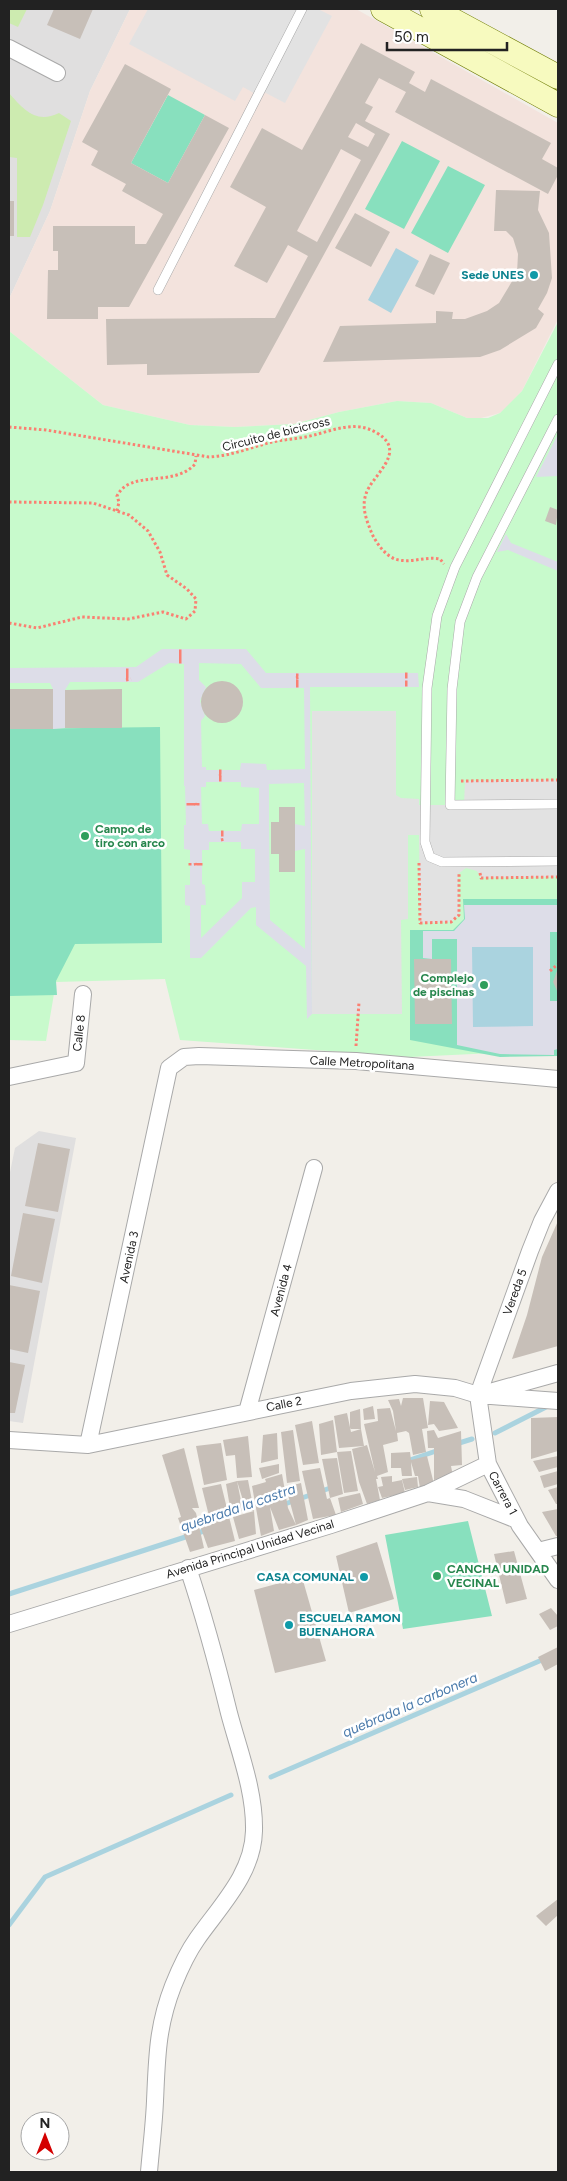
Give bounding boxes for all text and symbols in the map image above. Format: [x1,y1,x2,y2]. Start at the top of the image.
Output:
scale bar [387,20,507,52]
text: 50 m [394,28,429,46]
place label: Sede UNES [461,268,524,282]
marker: Sede UNES [528,269,540,281]
street label: Circuito de bicicross [221,414,332,454]
place label: Campo de tiro con arco [95,822,165,850]
marker: Campo de tiro con arco [79,830,91,842]
place label: Complejo de piscinas [413,971,474,999]
marker: Complejo de piscinas [478,979,490,991]
street label: Calle 8 [70,1014,88,1052]
street label: Calle Metropolitana [309,1053,415,1073]
street label: Avenida 3 [117,1230,141,1284]
street label: Avenida 4 [267,1262,295,1318]
street label: Vereda 5 [500,1267,530,1317]
street label: Calle 2 [265,1394,303,1414]
street label: Carrera 1 [486,1469,520,1517]
water label: quebrada la castra [178,1480,298,1536]
street label: Avenida Principal Unidad Vecinal [164,1517,336,1581]
place label: CANCHA UNIDAD VECINAL [447,1562,549,1590]
place label: CASA COMUNAL [257,1570,355,1584]
marker: CANCHA UNIDAD VECINAL [431,1570,443,1582]
marker: CASA COMUNAL [358,1571,370,1583]
place label: ESCUELA RAMON BUENAHORA [299,1611,401,1639]
marker: ESCUELA RAMON BUENAHORA [283,1619,295,1631]
water label: quebrada la carbonera [340,1669,480,1741]
north arrow [20,2111,70,2161]
text: N [40,2115,50,2132]

